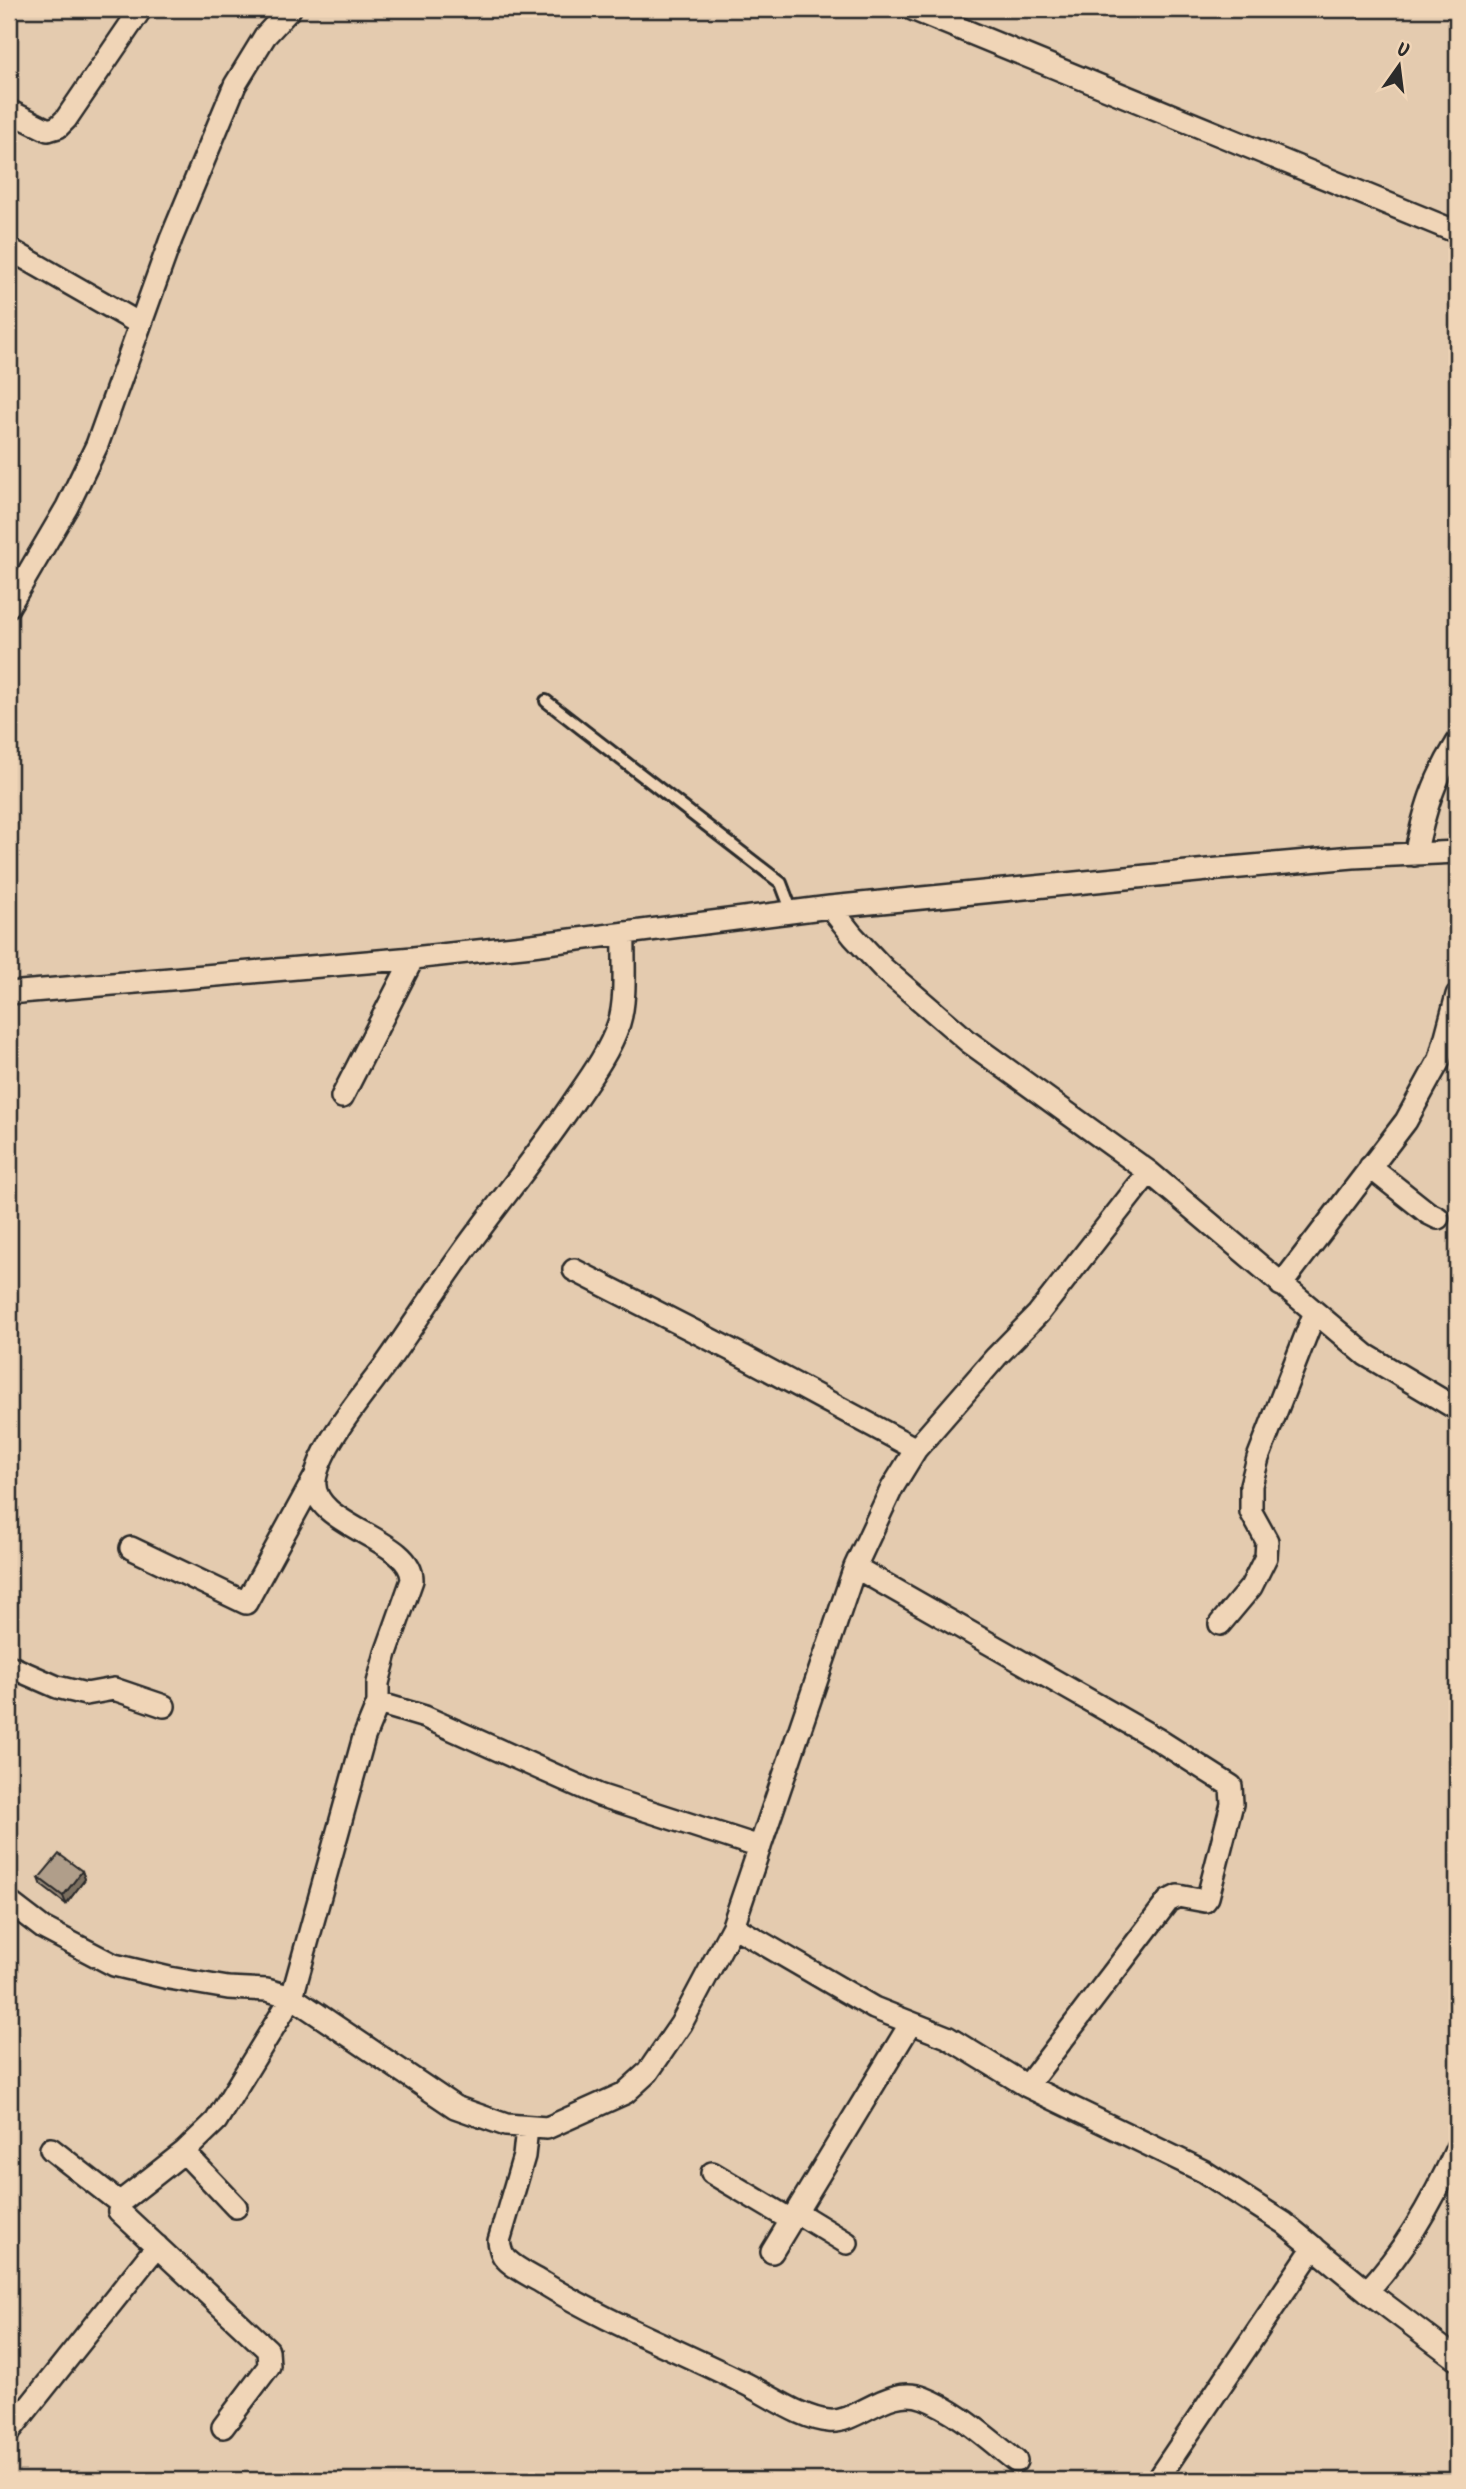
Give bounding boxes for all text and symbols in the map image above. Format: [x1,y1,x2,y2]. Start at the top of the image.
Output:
north arrow [1364,32,1434,102]
text: U [1394,36,1412,68]

